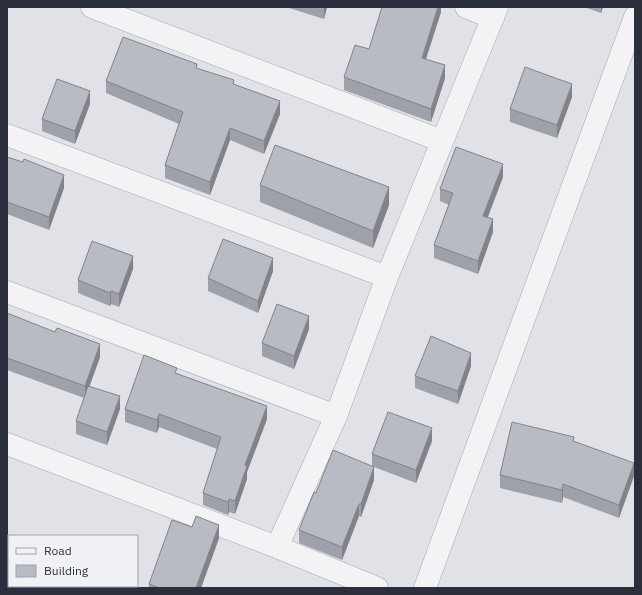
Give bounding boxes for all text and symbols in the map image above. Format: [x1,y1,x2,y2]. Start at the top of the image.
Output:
legend [8,535,138,587]
text: Road [44,543,72,558]
text: Building [44,563,89,578]

